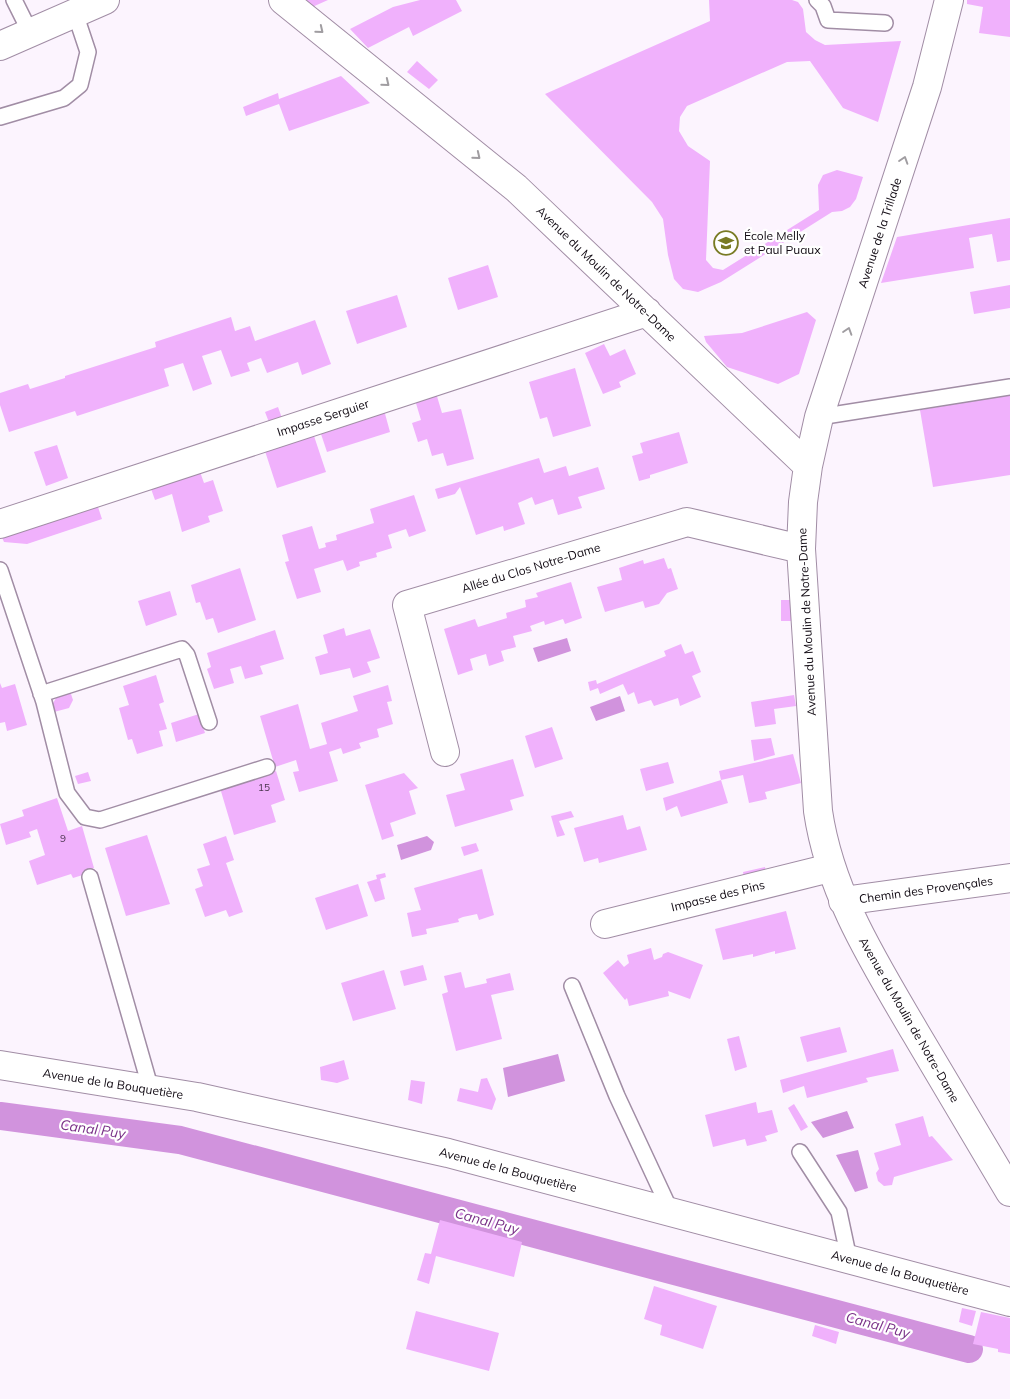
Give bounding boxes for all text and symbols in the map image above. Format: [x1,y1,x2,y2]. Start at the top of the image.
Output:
one-way arrow [314,24,323,32]
one-way arrow [380,78,389,86]
one-way arrow [471,151,480,160]
one-way arrow [898,156,908,165]
street label: Avenue de la Trillade [855,176,904,290]
street label: Avenue du Moulin de Notre-Dame [533,203,679,344]
place label: École Melly et Paul Puaux [744,228,821,257]
school or university icon: École Melly et Paul Puaux [713,230,739,256]
one-way arrow [842,327,852,336]
street label: Impasse Serguier [275,395,371,439]
street label: Avenue du Moulin de Notre-Dame [794,528,819,716]
street label: Allée du Clos Notre-Dame [460,539,602,596]
house number: 15 [258,781,270,794]
house number: 9 [60,832,66,845]
street label: Chemin des Provençales [858,873,994,906]
street label: Impasse des Pins [669,877,766,914]
street label: Avenue du Moulin de Notre-Dame [856,934,963,1105]
street label: Avenue de la Bouquetière [42,1065,184,1102]
water label: Canal Puy [59,1116,127,1143]
street label: Avenue de la Bouquetière [438,1144,579,1195]
water label: Canal Puy [453,1204,522,1238]
street label: Avenue de la Bouquetière [830,1247,971,1298]
water label: Canal Puy [844,1308,913,1342]

